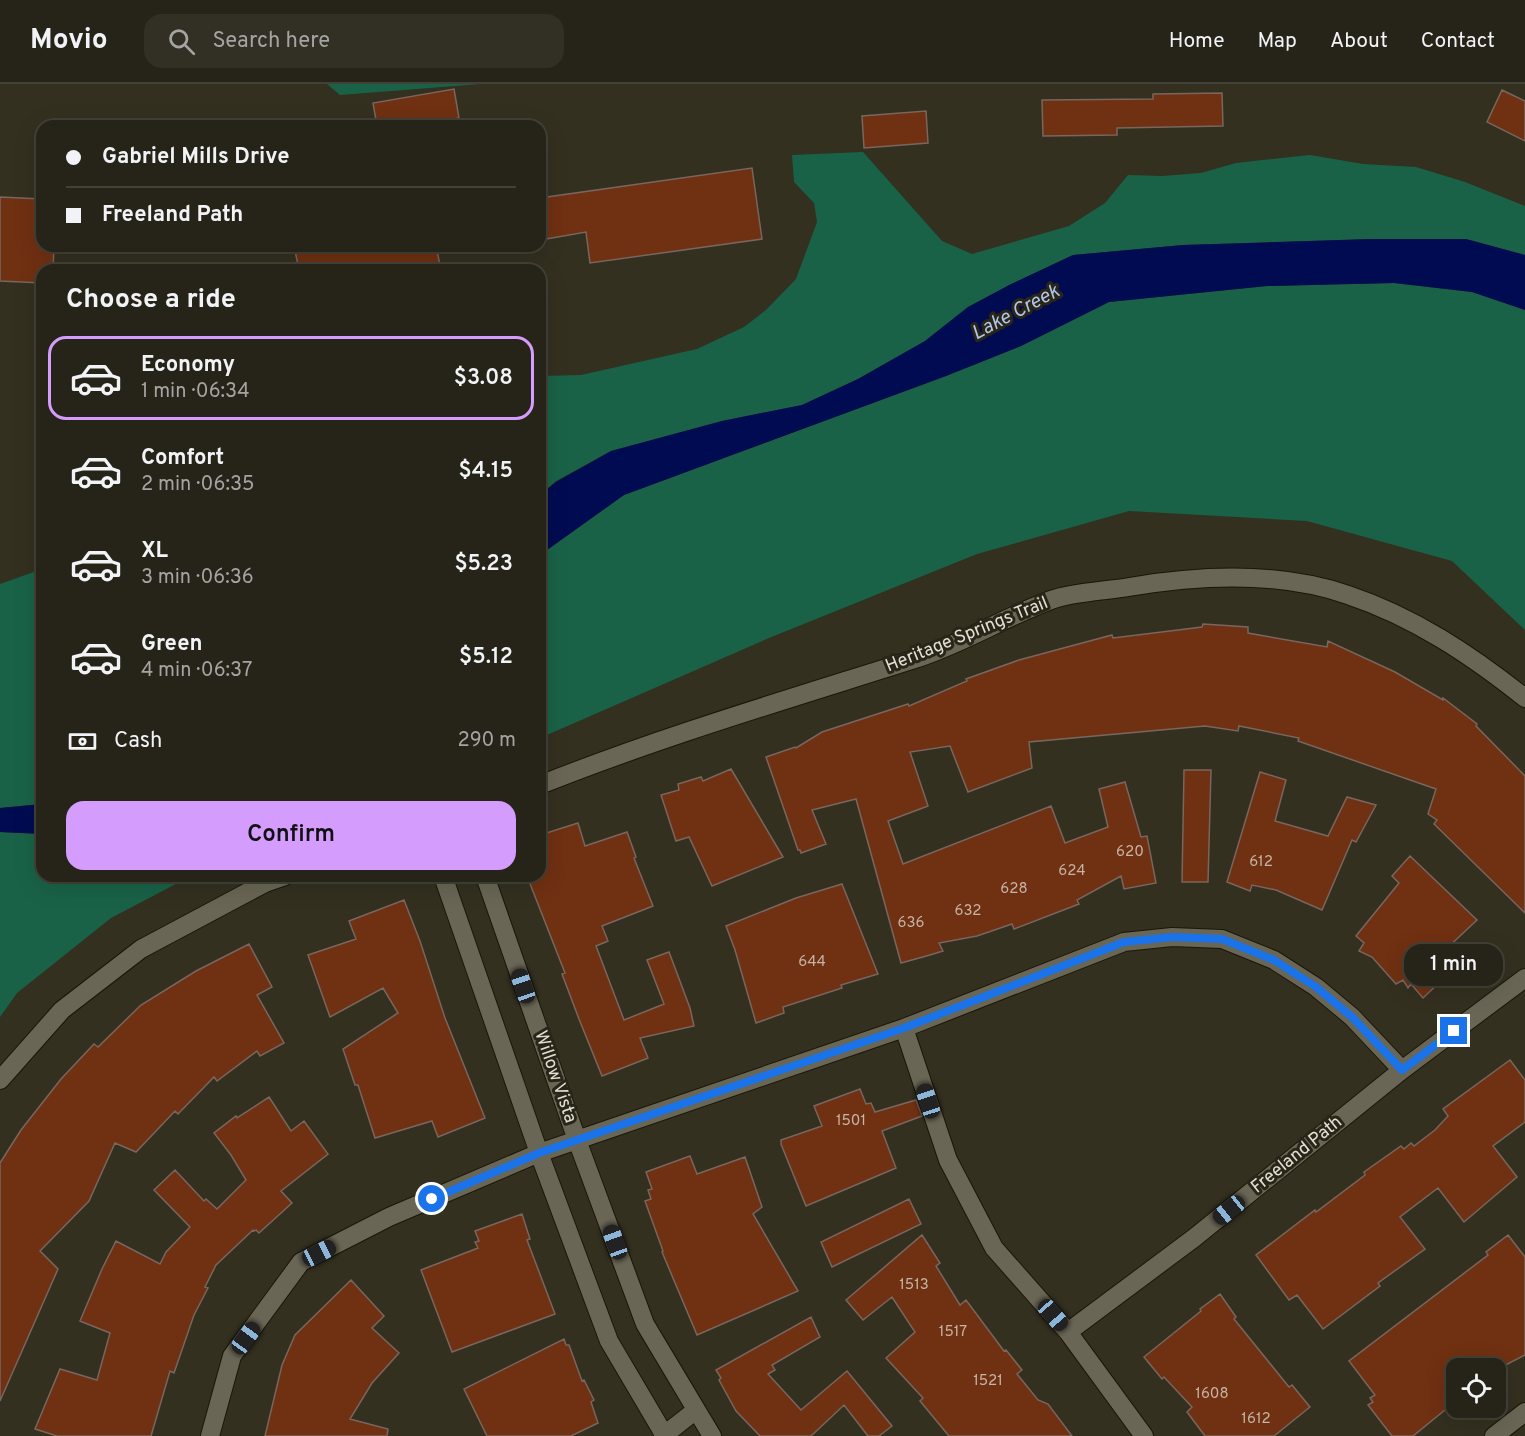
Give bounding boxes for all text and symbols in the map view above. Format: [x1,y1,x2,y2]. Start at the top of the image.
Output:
search box [144,14,564,68]
text: Movio [30,23,108,59]
icon: search [165,25,198,58]
text: Search here [213,28,330,55]
text: Home [1169,28,1225,55]
text: Map [1258,28,1297,55]
text: About [1330,28,1388,55]
text: Contact [1421,28,1495,55]
text: Gabriel Mills Drive [102,144,290,171]
text: Freeland Path [102,202,243,229]
water label: Lake Creek [968,279,1065,347]
text: Choose a ride [66,283,236,317]
icon: car [69,351,123,405]
text: Economy [141,352,235,379]
text: $3.08 [454,365,513,392]
text: 1 min · 06:34 [141,379,250,405]
icon: car [69,444,123,498]
text: Comfort [141,445,224,472]
text: $4.15 [459,458,513,485]
text: 2 min · 06:35 [141,472,254,498]
icon: car [69,537,123,591]
text: XL [141,538,168,565]
text: $5.23 [454,551,513,578]
text: 3 min · 06:36 [141,565,254,591]
street label: Heritage Springs Trail [882,592,1052,678]
icon: car [69,630,123,684]
text: Green [141,631,203,658]
text: $5.12 [459,644,513,671]
text: 4 min · 06:37 [141,658,252,684]
icon: cash [66,725,99,758]
text: Cash [114,728,163,755]
text: 290 m [458,728,516,754]
button: Confirm [66,801,516,870]
house number: 620 [1116,843,1144,862]
house number: 612 [1249,853,1273,872]
house number: 624 [1058,862,1086,881]
house number: 628 [1000,880,1028,899]
house number: 632 [955,902,981,921]
house number: 636 [898,914,925,933]
callout: 1 min [1404,944,1504,986]
text: 1 min [1430,952,1477,978]
house number: 644 [798,953,826,972]
car [509,966,537,1006]
route end [1440,1017,1467,1044]
street label: Willow Vista [528,1028,582,1126]
car [914,1081,942,1121]
street label: Freeland Path [1247,1111,1347,1199]
house number: 1501 [836,1112,866,1131]
route start [418,1185,445,1212]
car [1209,1192,1249,1228]
car [600,1222,630,1262]
car [299,1237,339,1269]
house number: 1513 [899,1276,929,1295]
car [1034,1296,1072,1334]
car [228,1318,264,1358]
house number: 1517 [939,1323,967,1342]
map controls [1446,1358,1506,1418]
button: locate [1446,1358,1506,1418]
house number: 1521 [973,1372,1003,1391]
house number: 1608 [1195,1385,1229,1404]
house number: 1612 [1241,1410,1271,1429]

